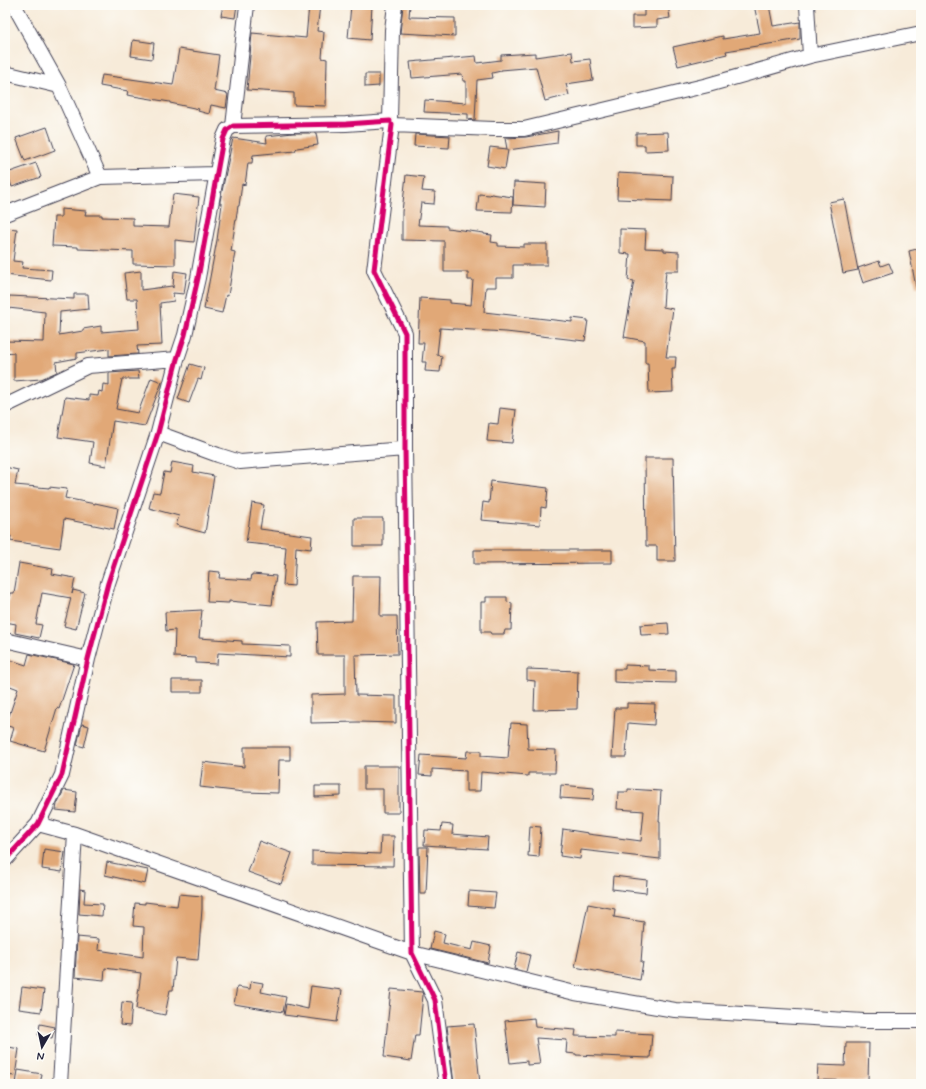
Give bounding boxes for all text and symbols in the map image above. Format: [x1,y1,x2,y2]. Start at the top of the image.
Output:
north arrow [22,1027,62,1067]
text: N [36,1048,45,1063]

